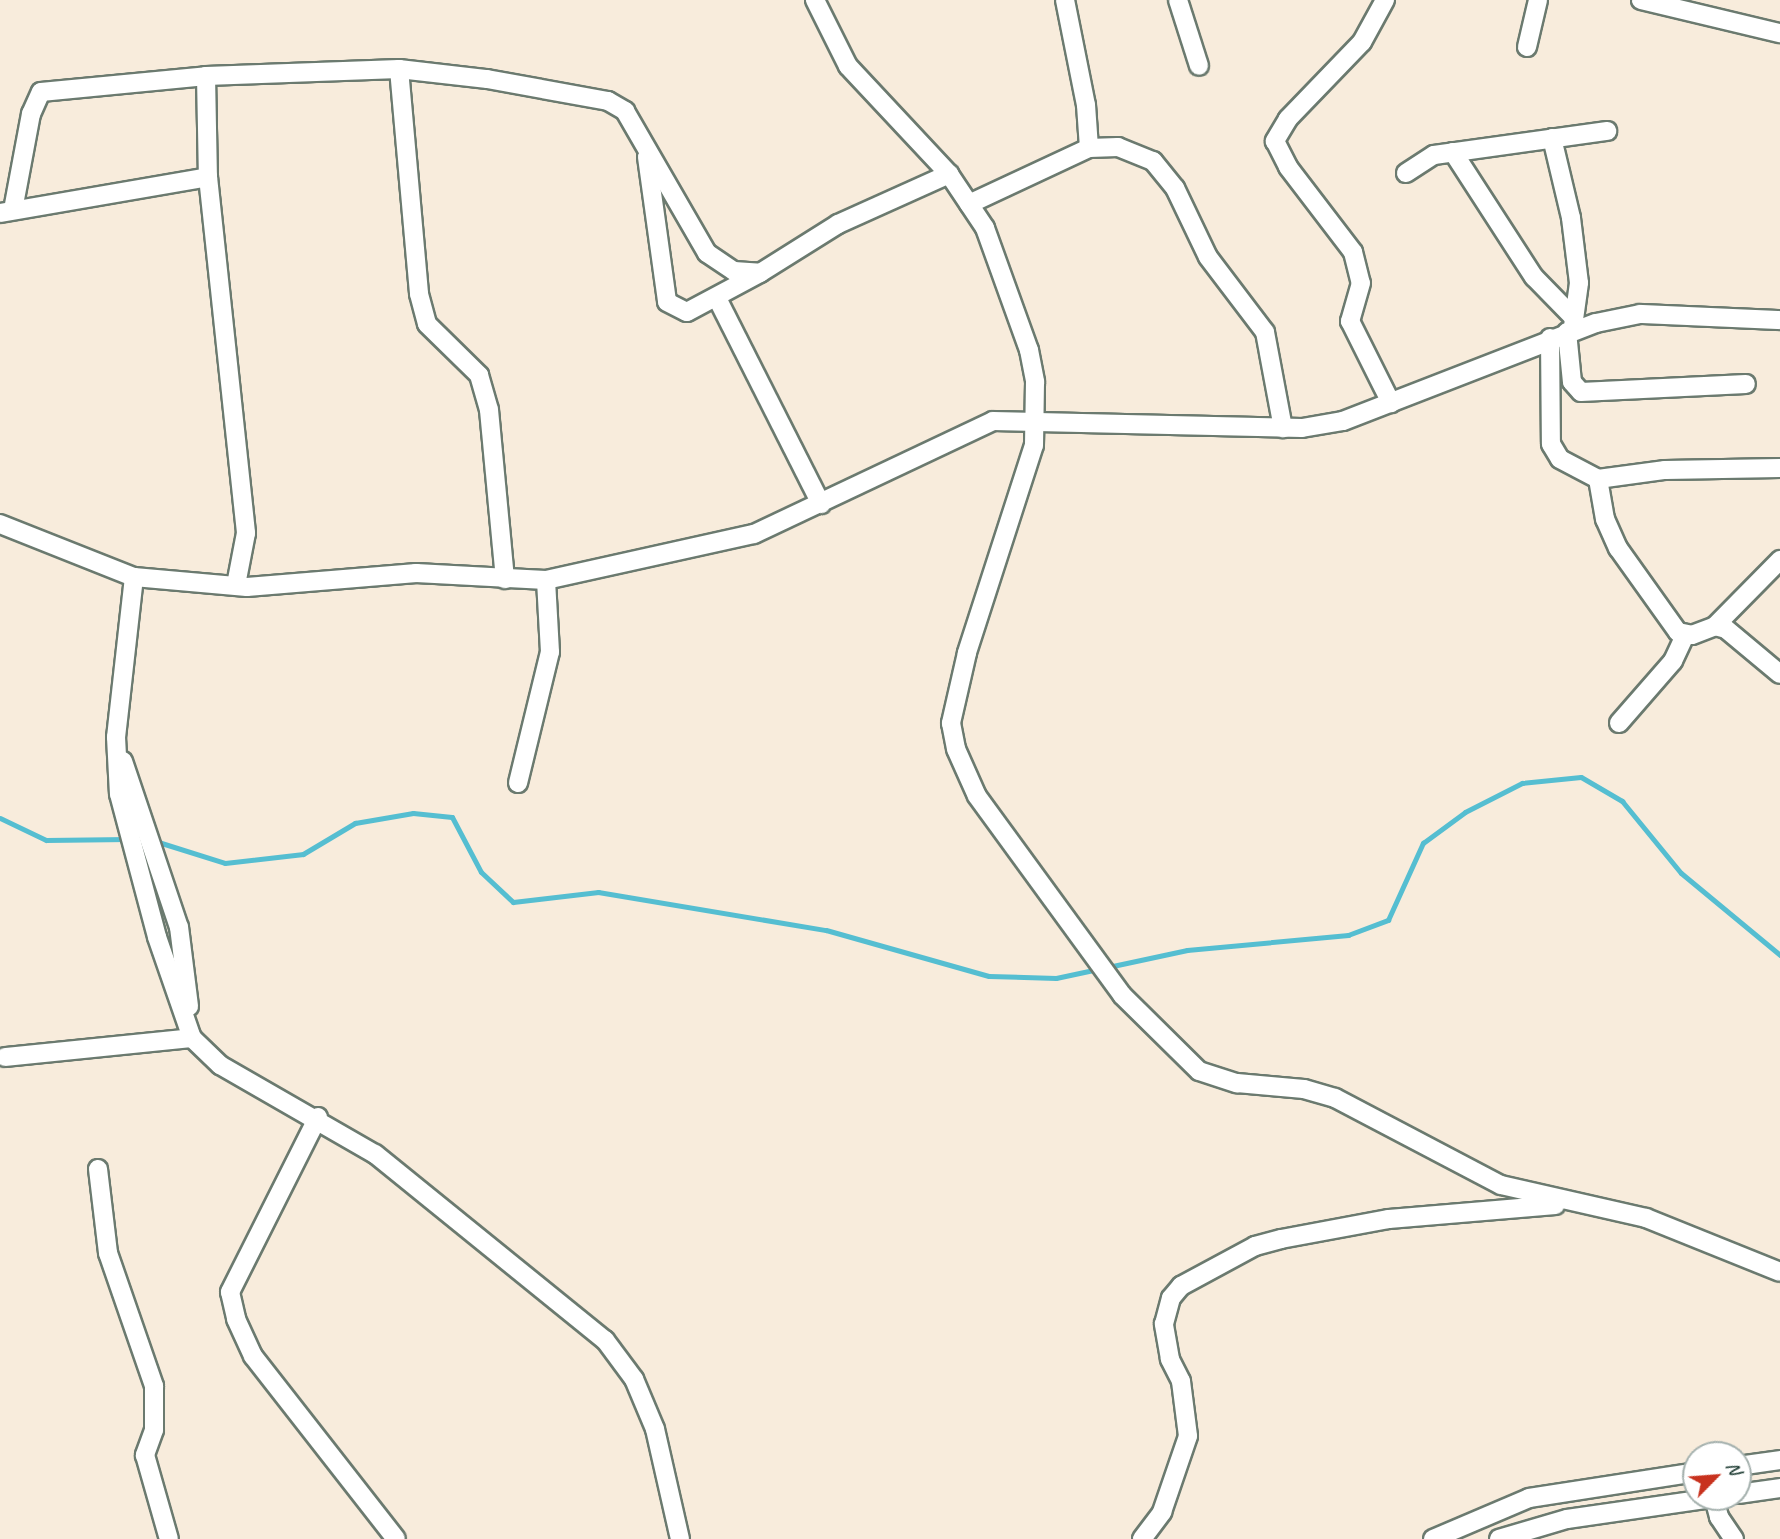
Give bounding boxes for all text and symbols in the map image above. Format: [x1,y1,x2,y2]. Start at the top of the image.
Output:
north arrow [1682,1441,1752,1511]
text: N [1721,1458,1748,1478]

